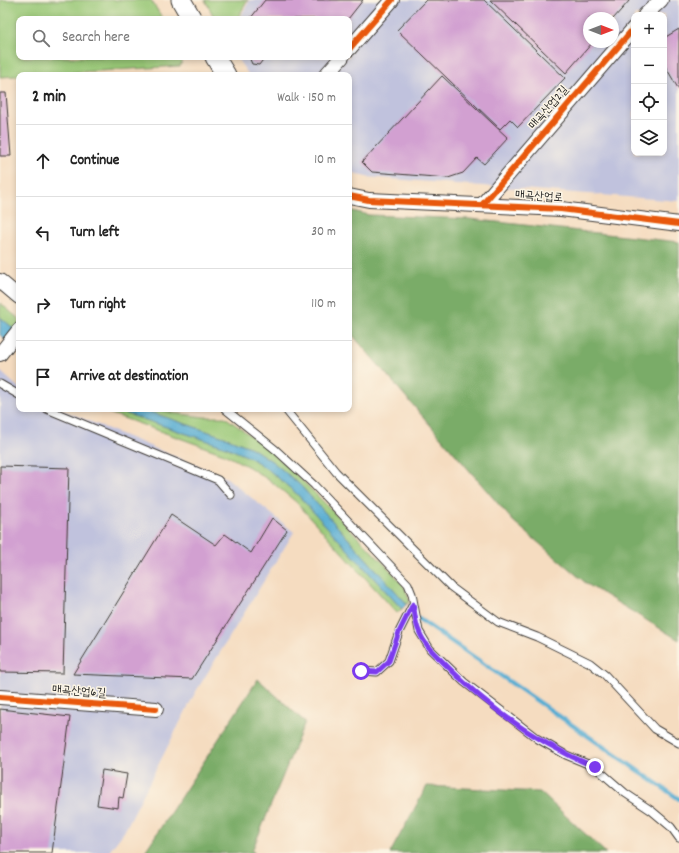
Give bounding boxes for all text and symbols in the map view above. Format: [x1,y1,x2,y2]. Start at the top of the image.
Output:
north arrow [583,12,619,48]
map controls [631,12,667,156]
button: + [631,12,667,48]
search box [16,16,352,60]
icon: search [30,27,52,49]
text: Search here [62,27,130,49]
button: − [631,48,667,84]
street label: 매곡산업2길 [525,82,573,134]
button: locate [631,84,667,120]
text: 2 min [32,86,66,110]
text: Walk · 150 m [277,89,336,108]
button: layers [631,120,667,156]
icon: ahead [32,150,54,172]
text: Continue [70,150,119,172]
text: 10 m [314,151,336,170]
street label: 매곡산업로 [514,187,564,207]
icon: left [32,222,54,244]
text: Turn left [70,222,119,244]
text: 30 m [311,223,336,242]
icon: right [32,294,54,316]
text: Turn right [70,294,126,316]
text: 110 m [311,295,336,314]
icon: arrive [32,366,54,388]
text: Arrive at destination [70,366,188,388]
route start [352,662,370,680]
street label: 매곡산업6길 [51,682,107,702]
route end [586,758,604,776]

